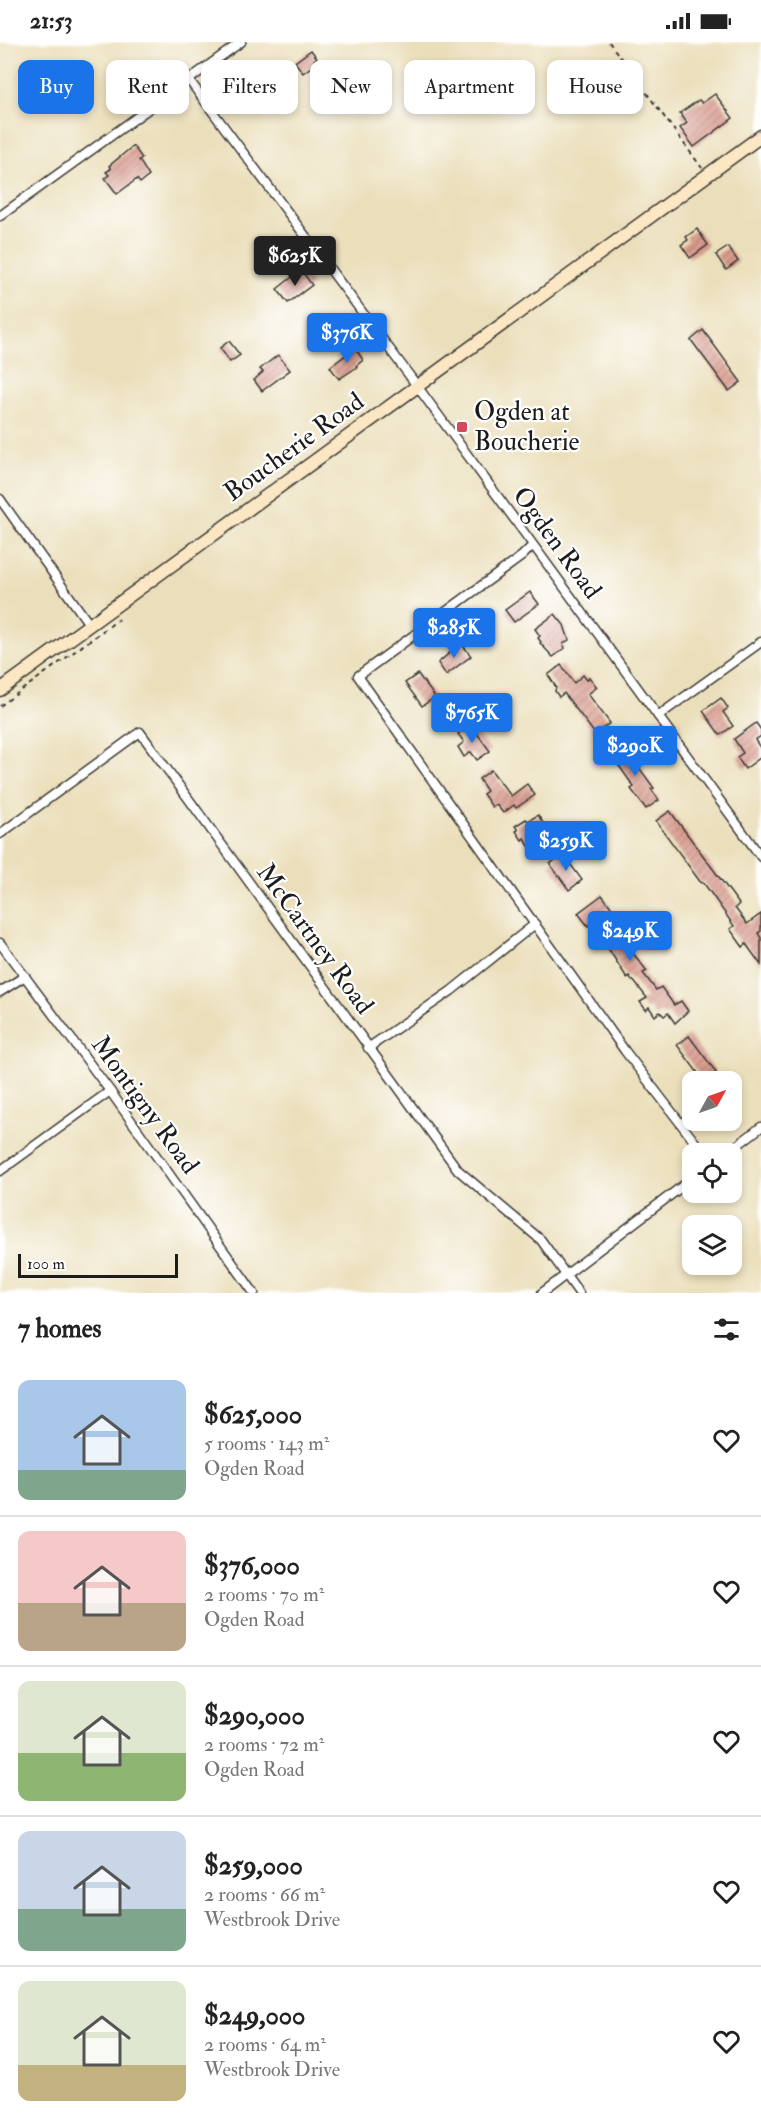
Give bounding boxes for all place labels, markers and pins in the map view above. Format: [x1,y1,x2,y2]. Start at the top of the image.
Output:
pin: $625K [253,236,337,287]
pin: $376K [305,313,389,364]
place label: Ogden at Boucherie [474,396,579,458]
marker: Ogden at Boucherie [455,420,469,434]
pin: $285K [412,608,496,659]
pin: $765K [430,693,514,744]
pin: $290K [593,726,677,777]
pin: $259K [524,821,608,872]
pin: $249K [588,911,672,962]

